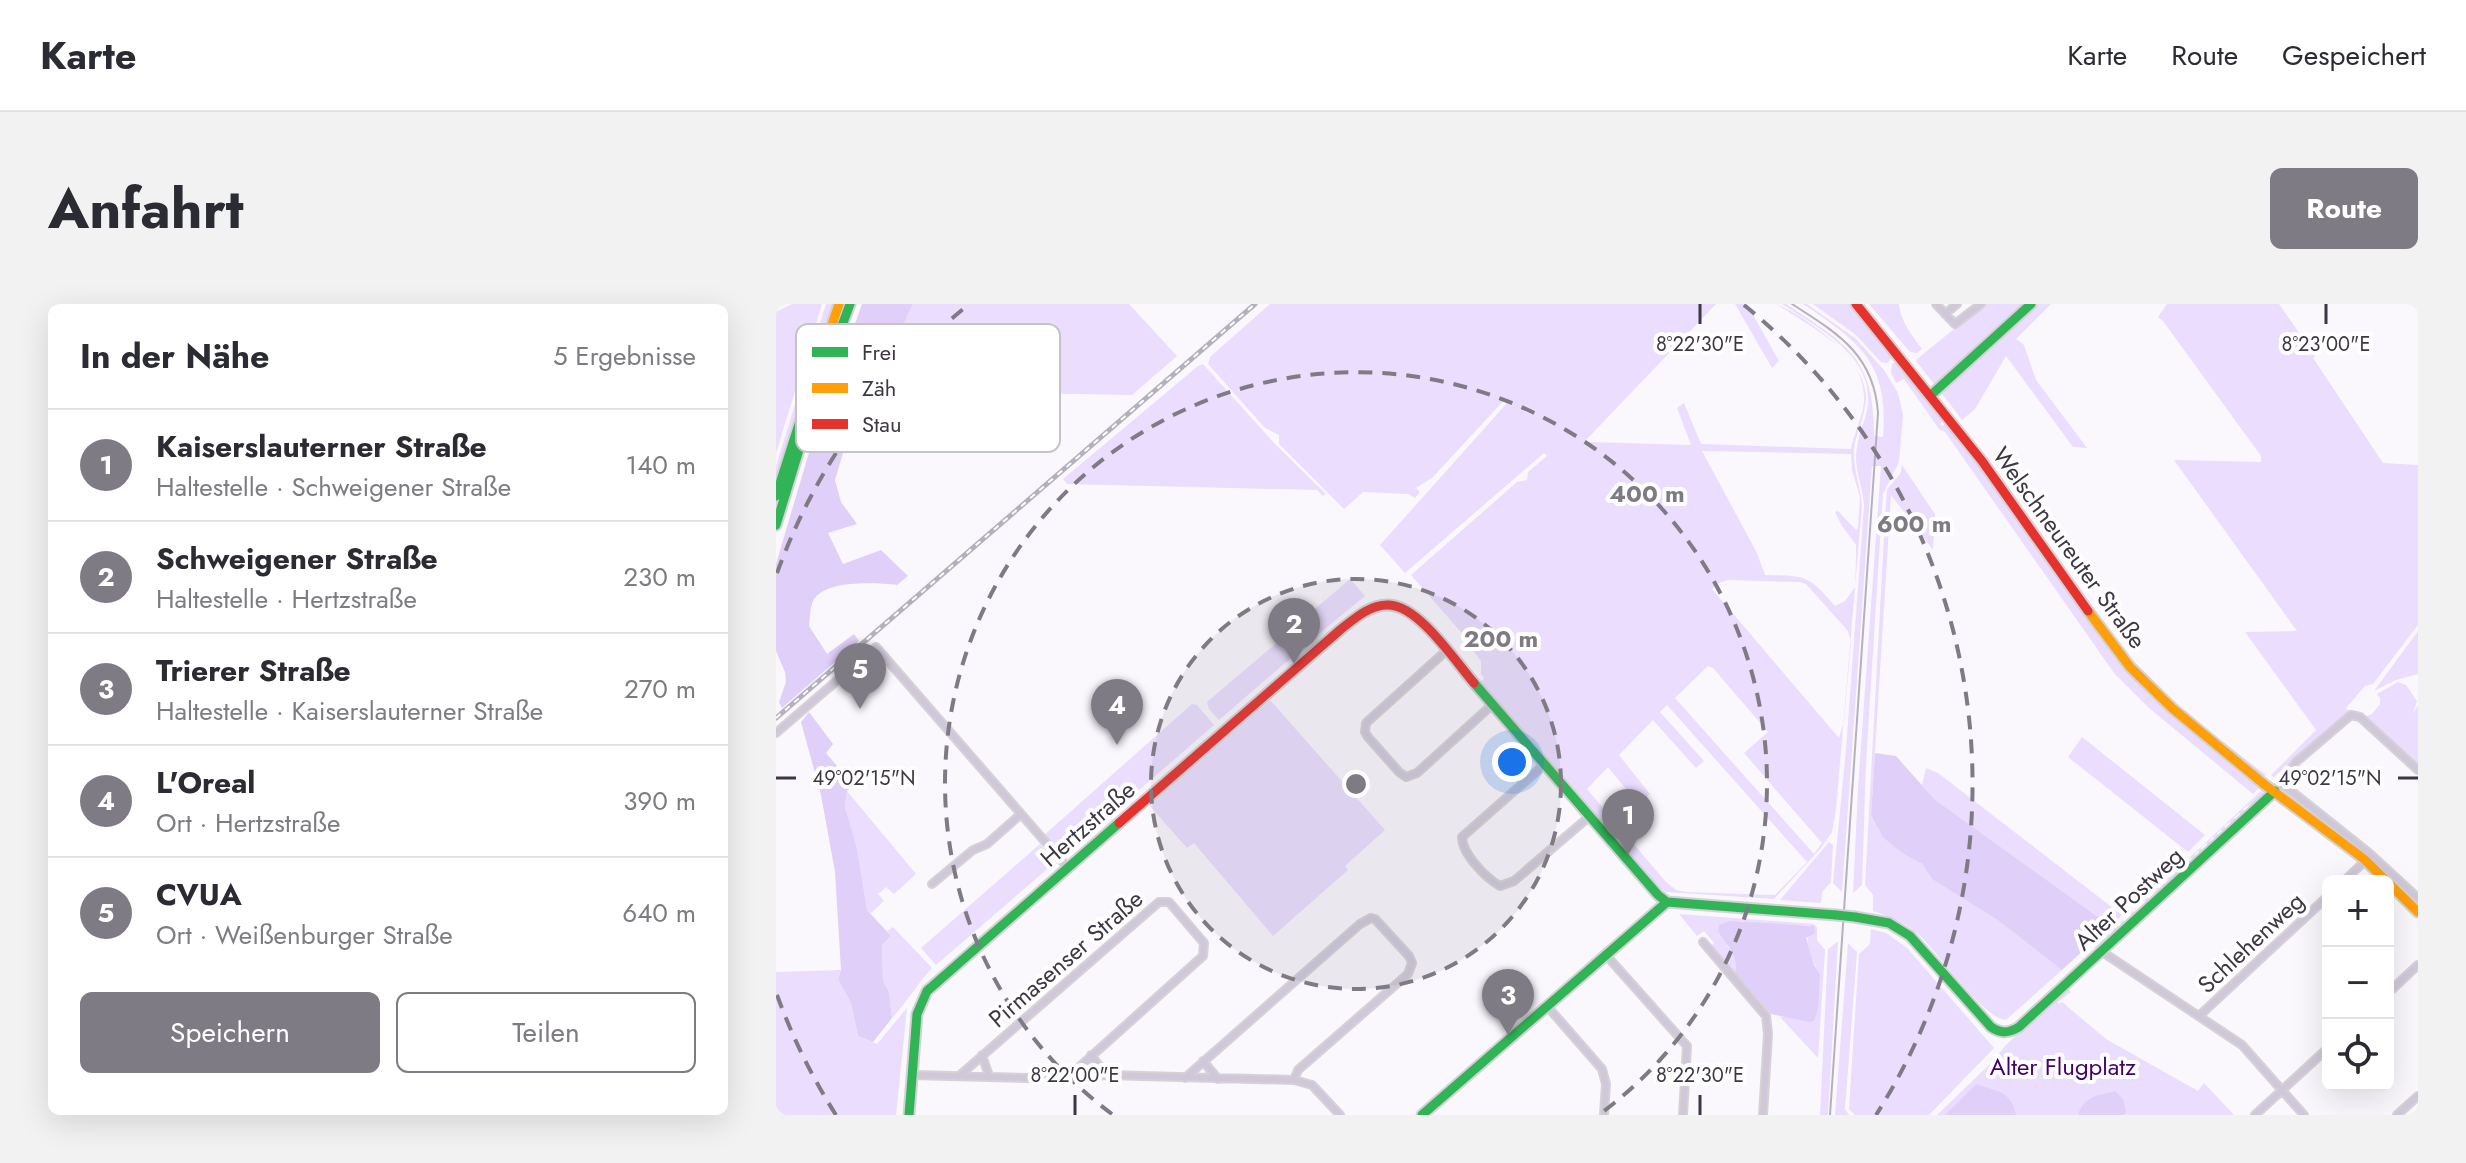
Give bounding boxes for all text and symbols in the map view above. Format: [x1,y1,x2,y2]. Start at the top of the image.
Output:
text: Karte [40,28,137,83]
text: Karte [2067,35,2127,76]
text: Route [2171,35,2238,76]
text: Gespeichert [2282,35,2426,76]
text: Anfahrt [48,168,244,249]
button: Route [2270,168,2418,249]
legend [796,324,1060,452]
text: 8°22'30"E [1656,330,1744,359]
text: 8°23'00"E [2282,330,2370,359]
text: In der Nähe [80,332,270,381]
text: Frei [862,336,897,368]
text: 5 Ergebnisse [553,337,696,375]
text: Zäh [862,372,896,404]
text: Stau [862,408,901,440]
text: Kaiserslauterner Straße [156,425,487,468]
street label: Welschneureuter Straße [1984,440,2155,656]
text: 1 [99,446,113,484]
text: 140 m [625,446,696,484]
text: Haltestelle · Schweigener Straße [156,468,511,506]
text: 400 m [1609,476,1685,511]
text: 600 m [1877,506,1951,541]
text: Schweigener Straße [156,537,438,580]
text: 2 [97,558,115,596]
text: 230 m [623,558,696,596]
text: Haltestelle · Hertzstraße [156,580,417,618]
pin: 2 [1268,598,1320,664]
text: 200 m [1464,621,1538,656]
pin: 5 [834,643,886,709]
text: Trierer Straße [156,649,351,692]
text: 3 [98,670,114,708]
text: 270 m [624,670,696,708]
pin: 4 [1091,679,1143,745]
text: Haltestelle · Kaiserslauterner Straße [156,692,543,730]
your location [1492,742,1532,782]
text: L'Oreal [156,761,255,804]
text: 49°02'15"N [813,764,915,793]
text: 49°02'15"N [2279,764,2381,793]
centre of rings [1342,770,1370,798]
street label: Hertzstraße [1033,772,1143,875]
text: 4 [97,782,115,820]
text: 390 m [623,782,696,820]
pin: 1 [1602,789,1654,855]
text: Ort · Hertzstraße [156,804,340,842]
street label: Alter Postweg [2066,839,2191,958]
text: CVUA [156,873,242,916]
map controls [2322,875,2394,1091]
button: + [2322,875,2394,947]
street label: Pirmasenser Straße [981,882,1151,1036]
street label: Schlehenweg [2190,884,2312,1001]
text: 5 [98,894,114,932]
text: 640 m [622,894,696,932]
text: Ort · Weißenburger Straße [156,916,453,954]
button: − [2322,947,2394,1019]
pin: 3 [1482,969,1534,1035]
button: Speichern [80,992,380,1073]
button: Teilen [396,992,696,1073]
button: locate [2322,1019,2394,1091]
park label: Alter Flugplatz [1990,1049,2136,1084]
text: 8°22'00"E [1030,1061,1120,1090]
text: 8°22'30"E [1656,1061,1744,1090]

